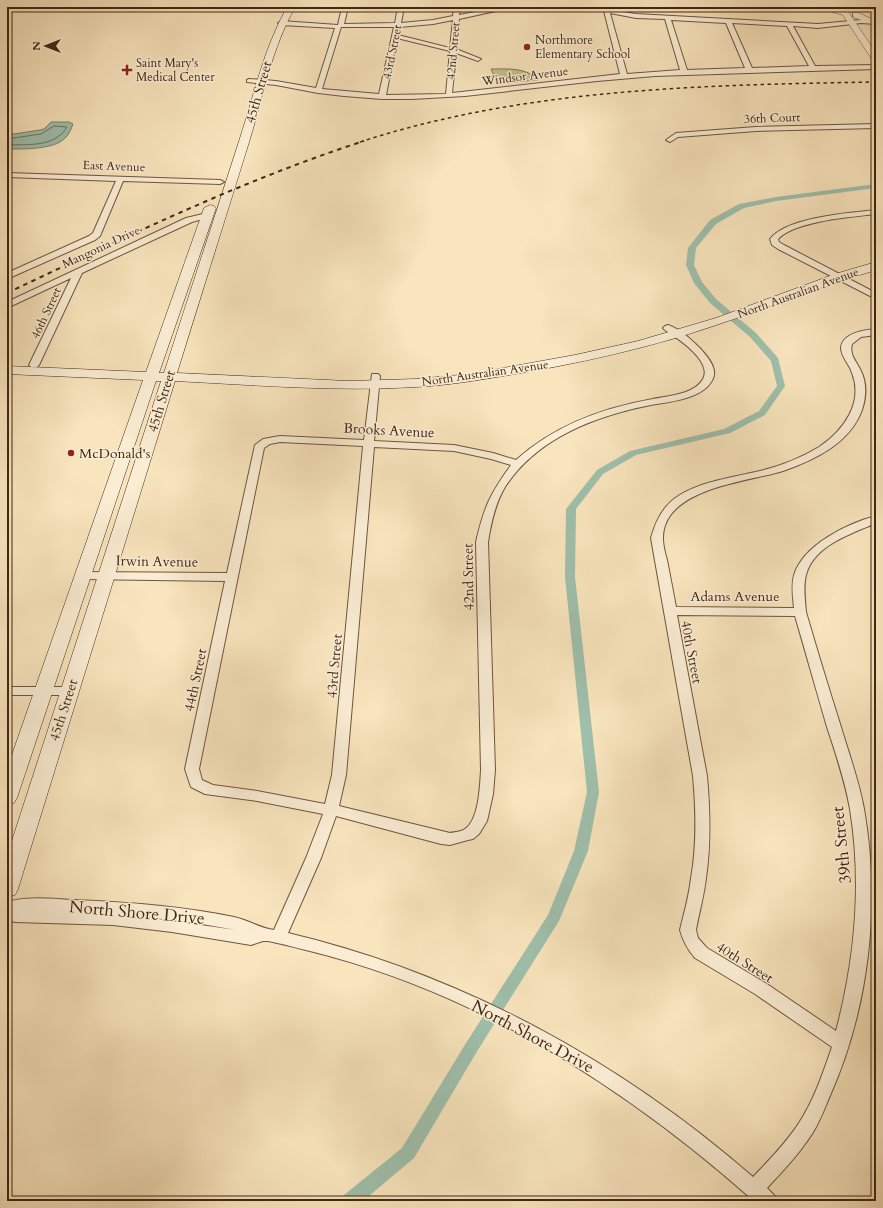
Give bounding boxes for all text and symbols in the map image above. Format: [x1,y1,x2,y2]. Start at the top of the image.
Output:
street label: 42nd Street [443,21,463,80]
street label: 43rd Street [378,23,406,81]
north arrow [26,26,66,66]
place label: Northmore Elementary School [535,32,630,62]
text: N [29,41,44,51]
marker: Northmore Elementary School [522,42,532,52]
place label: Saint Mary's Medical Center [136,55,215,85]
street label: 45th Street [241,58,277,125]
street label: Windsor Avenue [480,63,569,89]
marker: Saint Mary's Medical Center [121,64,133,76]
street label: 36th Court [744,109,801,127]
street label: East Avenue [82,157,146,175]
street label: Mangonia Drive [59,222,143,272]
street label: North Australian Avenue [735,264,861,322]
street label: 46th Street [27,285,65,341]
street label: North Australian Avenue [421,356,549,390]
street label: 45th Street [143,367,180,434]
street label: Brooks Avenue [343,419,435,442]
place label: McDonald's [79,444,151,463]
marker: McDonald's [66,448,76,458]
street label: 42nd Street [458,543,479,611]
street label: Irwin Avenue [116,551,198,572]
street label: Adams Avenue [690,587,780,606]
street label: 40th Street [676,619,707,686]
street label: 43rd Street [322,633,347,699]
street label: 44th Street [180,646,212,713]
street label: 45th Street [45,676,83,743]
street label: 39th Street [826,805,857,885]
street label: North Shore Drive [68,895,206,930]
street label: 40th Street [713,937,777,988]
street label: North Shore Drive [467,994,598,1078]

